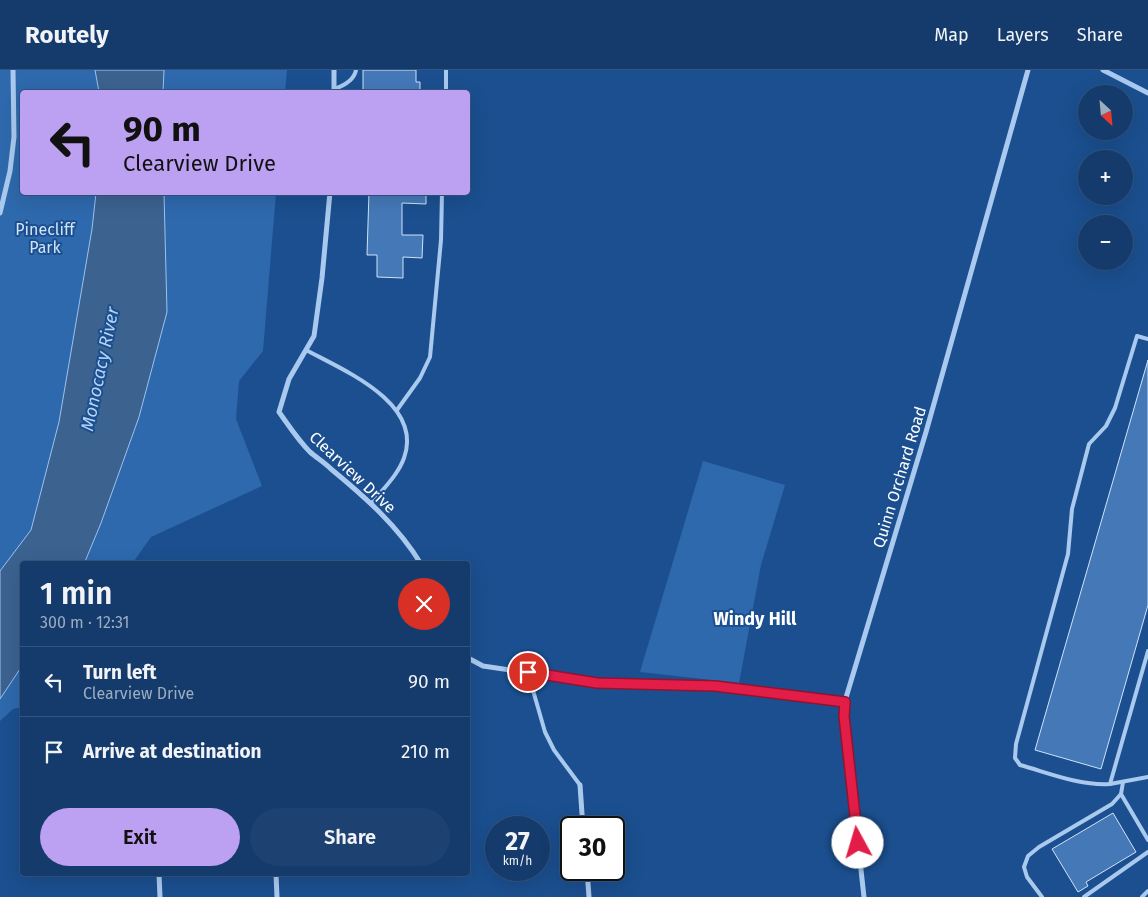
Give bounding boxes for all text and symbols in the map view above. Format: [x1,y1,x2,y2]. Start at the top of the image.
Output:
text: Routely [25,21,109,49]
text: Map [934,24,969,46]
text: Layers [997,24,1049,46]
text: Share [1077,24,1123,46]
north arrow [1078,85,1132,140]
map controls [1078,85,1133,270]
text: 90 m [123,108,201,150]
icon: left [40,110,105,175]
text: Clearview Drive [123,150,276,177]
button: + [1078,150,1133,205]
button: − [1078,215,1133,270]
park label: Pinecliff Park [15,220,76,257]
water label: Monocacy River [76,304,124,433]
street label: Quinn Orchard Road [869,404,930,550]
street label: Clearview Drive [306,428,400,517]
text: 1 min [40,576,112,612]
button: close [398,578,450,630]
district label: Windy Hill [714,608,797,630]
text: 300 m · 12:31 [40,613,129,632]
pin [507,651,549,693]
icon: arrive [514,658,542,686]
text: Turn left [83,661,157,684]
icon: left [40,668,68,696]
text: 90 m [408,670,450,693]
text: Clearview Drive [83,684,194,703]
icon: arrive [40,738,68,766]
text: Arrive at destination [83,740,262,763]
text: 210 m [401,740,450,763]
button: Exit [40,808,240,866]
button: Share [250,808,450,866]
speed limit sign: 30 [560,816,625,881]
position arrow [831,816,883,868]
text: 27 [505,827,530,857]
text: km/h [503,854,532,868]

